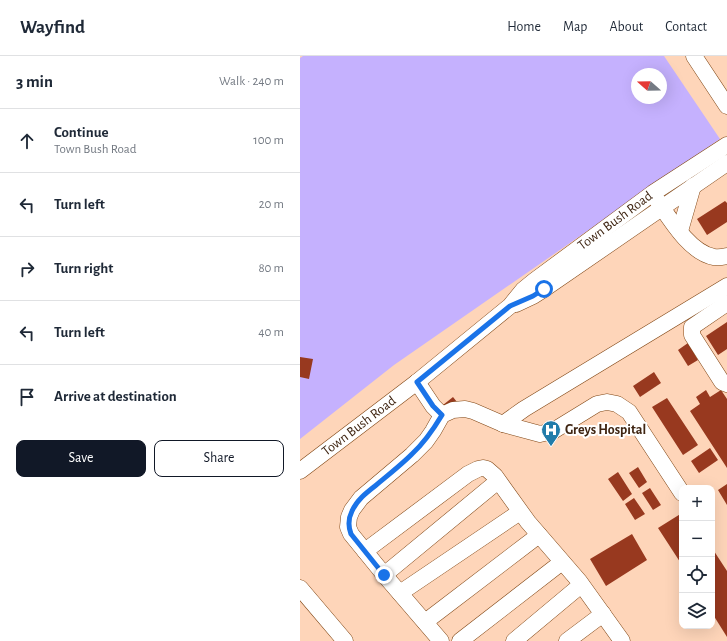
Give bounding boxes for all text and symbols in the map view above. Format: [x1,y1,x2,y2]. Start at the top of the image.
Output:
text: Wayfind [20,18,85,37]
text: Home [507,20,541,34]
text: Map [563,20,587,34]
text: About [609,20,643,34]
text: Contact [665,20,707,34]
north arrow [631,68,667,104]
text: 3 min [16,73,53,90]
text: Walk · 240 m [219,75,284,88]
text: Continue [54,125,109,140]
icon: ahead [16,130,38,152]
text: 100 m [253,134,284,147]
text: Town Bush Road [54,143,137,156]
street label: Town Bush Road [575,189,655,253]
icon: left [16,194,38,216]
text: Turn left [54,197,105,212]
text: 20 m [259,198,284,211]
icon: right [16,258,38,280]
text: Turn right [54,261,113,276]
text: 80 m [258,262,284,275]
route start [535,280,553,298]
icon: left [16,322,38,344]
text: Turn left [54,325,105,340]
text: 40 m [258,326,284,339]
icon: arrive [16,386,38,408]
text: Arrive at destination [54,389,177,404]
street label: Town Bush Road [319,394,399,459]
hospital icon: Greys Hospital [540,419,562,447]
place label: Greys Hospital [565,423,646,437]
button: Save [16,440,146,477]
button: Share [154,440,284,477]
map controls [679,485,715,629]
button: + [679,485,715,521]
button: − [679,521,715,557]
button: locate [679,557,715,593]
route end [375,566,393,584]
button: layers [679,593,715,629]

